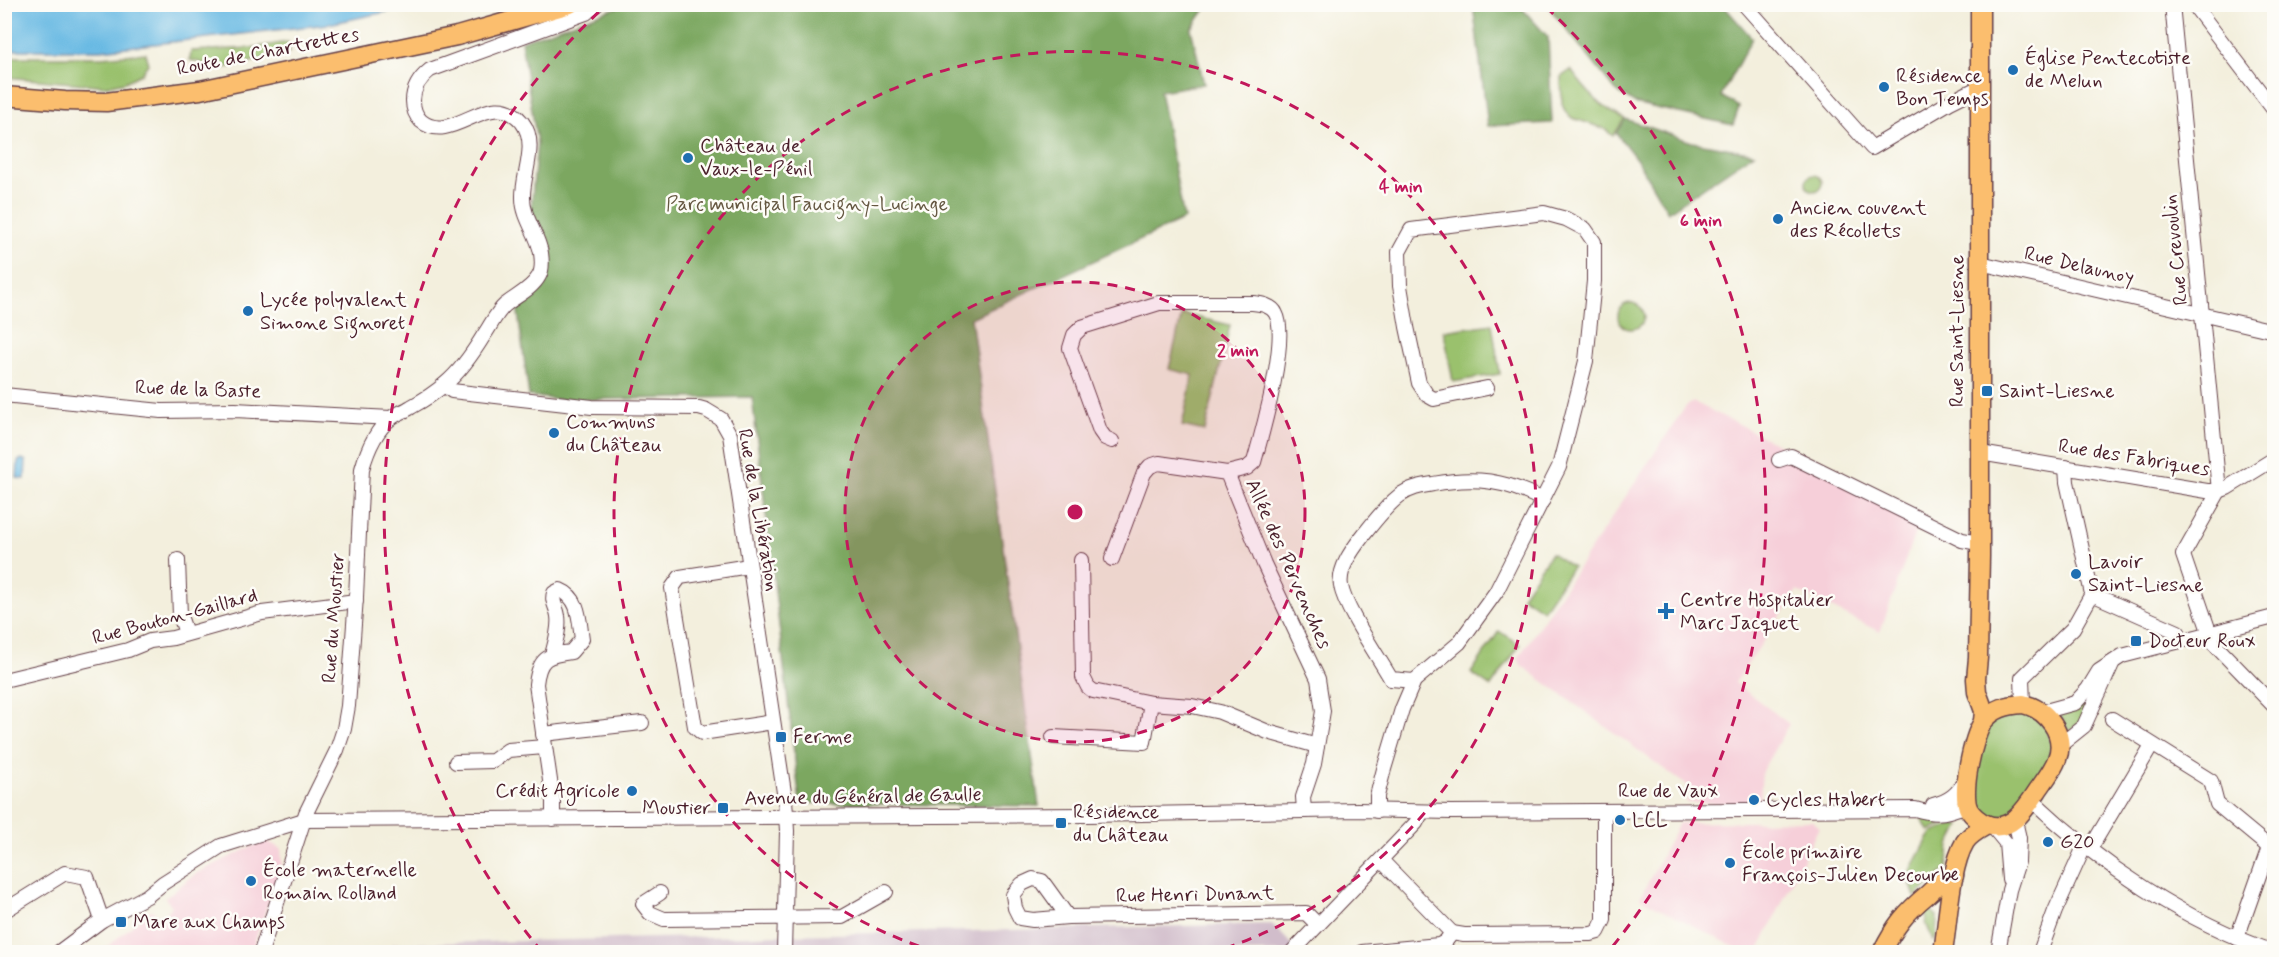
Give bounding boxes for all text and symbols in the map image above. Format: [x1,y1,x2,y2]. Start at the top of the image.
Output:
street label: Route de Chartrettes [175,21,362,83]
place label: Église Pentecotiste de Melun [2025,45,2191,95]
place label: Résidence Bon Temps [1896,63,1989,113]
marker: Église Pentecotiste de Melun [2006,63,2020,77]
marker: Résidence Bon Temps [1877,80,1891,94]
place label: Château de Vaux-le-Pénil [700,133,813,183]
marker: Château de Vaux-le-Pénil [681,151,695,165]
text: 4 min [1379,175,1423,199]
park label: Parc municipal Faucigny-Lucinge [666,191,948,220]
street label: Rue Crevoulin [2157,193,2195,307]
place label: Ancien couvent des Récollets [1790,195,1927,245]
text: 6 min [1680,209,1722,233]
marker: Ancien couvent des Récollets [1771,212,1785,226]
street label: Rue Delaunoy [2021,240,2137,292]
street label: Rue Saint-Liesne [1944,255,1971,407]
place label: Lycée polyvalent Simone Signoret [260,287,407,339]
marker: Lycée polyvalent Simone Signoret [241,304,255,318]
text: 2 min [1217,339,1259,363]
street label: Rue de la Baste [134,374,262,406]
place label: Saint-Liesne [1999,378,2115,405]
marker: Saint-Liesne [1980,384,1994,398]
place label: Communs du Château [566,409,662,459]
marker: Communs du Château [547,426,561,440]
street label: Rue de la Libération [730,427,786,593]
street label: Rue des Fabriques [2056,433,2212,483]
street label: Allée des Pervenches [1238,475,1338,653]
centre of rings [1065,502,1085,522]
place label: Lavoir Saint-Liesne [2088,549,2204,599]
street label: Rue du Moustier [316,552,352,684]
marker: Lavoir Saint-Liesne [2069,567,2083,581]
street label: Rue Bouton-Gaillard [89,582,261,652]
place label: Centre Hospitalier Marc Jacquet [1680,587,1833,637]
marker: Centre Hospitalier Marc Jacquet [1657,602,1675,620]
place label: Docteur Roux [2148,628,2255,655]
marker: Docteur Roux [2129,634,2143,648]
place label: Ferme [793,724,852,751]
marker: Ferme [774,730,788,744]
place label: Crédit Agricole [495,778,620,806]
street label: Rue de Vaux [1618,778,1718,805]
street label: Avenue du Général de Gaulle [744,781,982,813]
marker: Crédit Agricole [625,784,639,798]
place label: Cycles Habert [1766,787,1885,814]
marker: Cycles Habert [1747,793,1761,807]
place label: Moustier [642,795,711,822]
place label: Résidence du Château [1073,799,1169,849]
marker: Moustier [716,801,730,815]
place label: LCL [1632,807,1668,834]
marker: LCL [1613,813,1627,827]
marker: Résidence du Château [1054,816,1068,830]
place label: G20 [2060,829,2094,856]
marker: G20 [2041,835,2055,849]
place label: École primaire François-Julien Decourbe [1742,839,1959,889]
marker: École primaire François-Julien Decourbe [1723,856,1737,870]
place label: École maternelle Romain Rolland [263,857,417,907]
marker: École maternelle Romain Rolland [244,874,258,888]
street label: Rue Henri Dunant [1116,880,1275,910]
place label: Mare aux Champs [133,909,285,936]
marker: Mare aux Champs [114,915,128,929]

